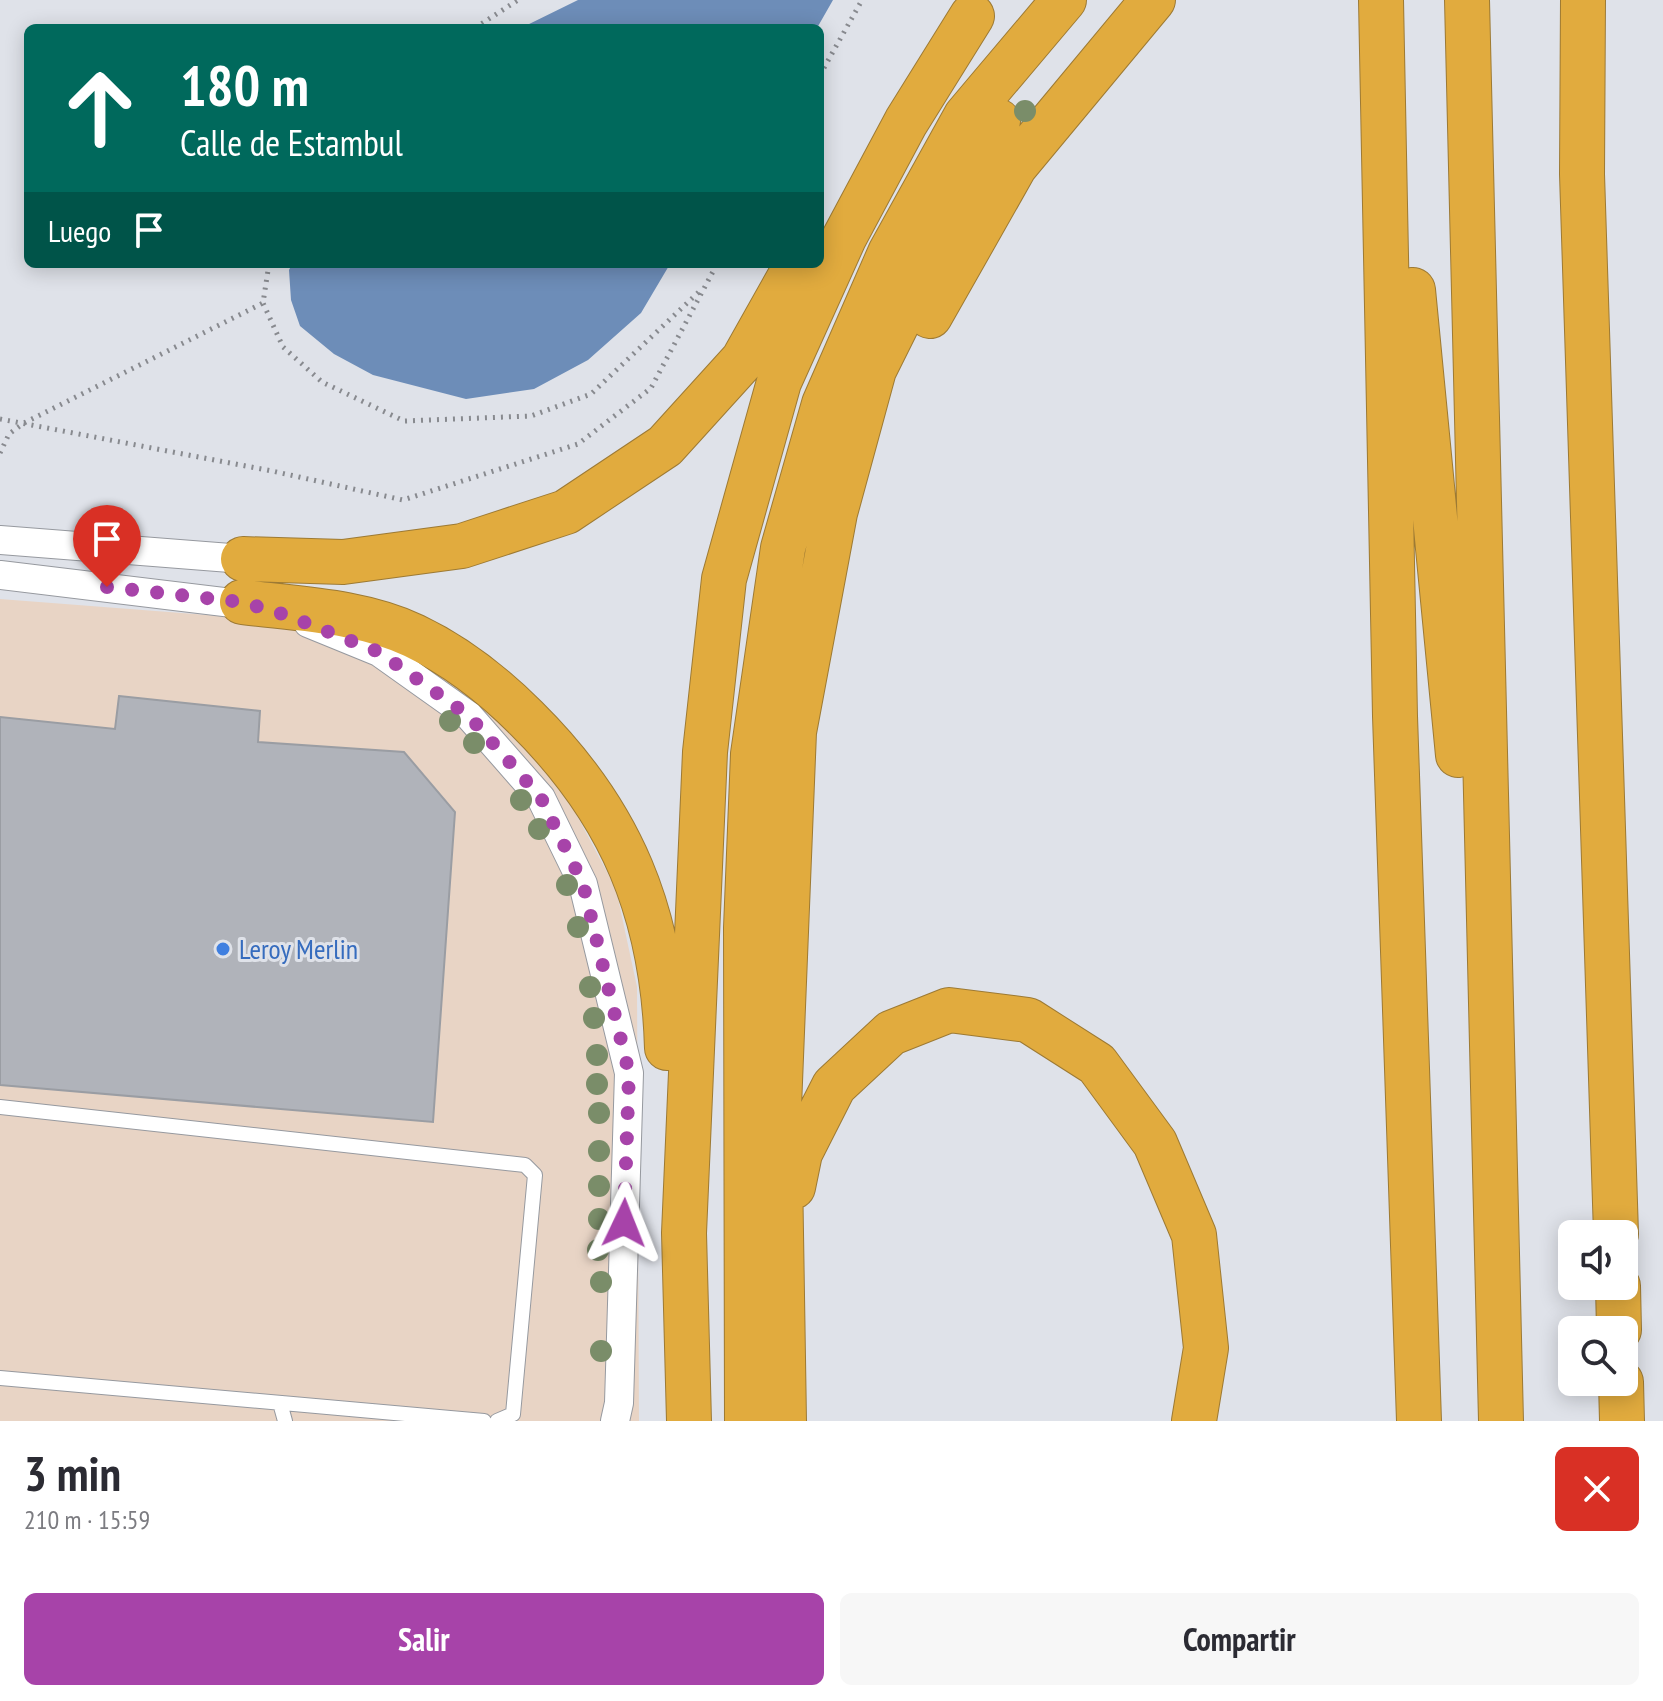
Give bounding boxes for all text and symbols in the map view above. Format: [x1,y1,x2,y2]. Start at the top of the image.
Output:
text: 180 m [180,49,309,121]
icon: ahead [48,56,152,160]
text: Calle de Estambul [180,119,403,166]
icon: arrive [127,208,171,252]
text: Luego [48,211,111,250]
pin [73,505,141,587]
icon: arrive [85,517,129,561]
place label: Leroy Merlin [239,930,358,967]
marker: Leroy Merlin [214,940,232,958]
position arrow [582,1181,666,1265]
map controls [1558,1220,1638,1396]
button: sound [1558,1220,1638,1300]
button: search [1558,1316,1638,1396]
text: 3 min [24,1442,121,1504]
button: close [1555,1447,1639,1531]
text: 210 m · 15:59 [24,1503,150,1536]
button: Salir [24,1593,824,1685]
button: Compartir [840,1593,1639,1685]

